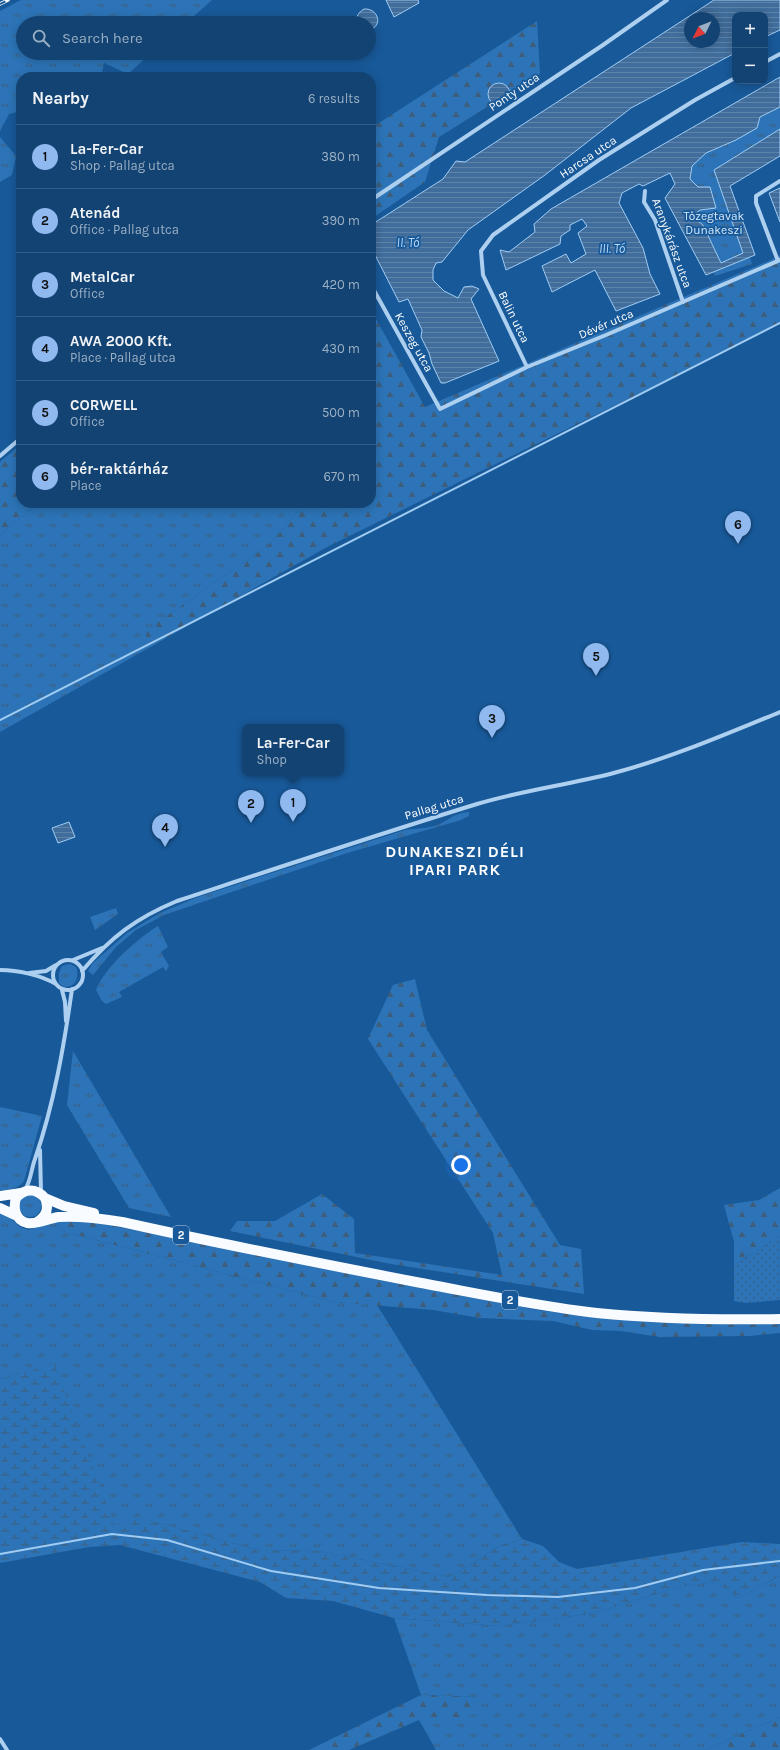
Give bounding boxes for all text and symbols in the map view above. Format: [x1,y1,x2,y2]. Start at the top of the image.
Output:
north arrow [684,12,720,48]
map controls [732,12,768,84]
button: + [732,12,768,48]
search box [16,16,376,60]
icon: search [30,27,52,49]
text: Search here [62,29,143,47]
button: − [732,48,768,84]
street label: Ponty utca [486,70,542,114]
text: Nearby [32,88,89,108]
text: 6 results [308,91,360,106]
street label: Harcsa utca [557,133,619,181]
text: La-Fer-Car [70,140,143,158]
text: 1 [43,149,47,164]
text: 380 m [321,149,360,164]
text: Shop · Pallag utca [70,158,175,173]
street label: Aranykárász utca [649,196,695,290]
text: Atenád [70,204,121,222]
park label: Tőzegtavak Dunakeszi [684,209,745,237]
text: 2 [41,213,49,228]
text: 390 m [322,213,360,228]
text: Office · Pallag utca [70,222,179,237]
water label: II. Tó [397,235,420,250]
water label: III. Tó [599,241,626,256]
text: MetalCar [70,268,135,286]
text: 3 [41,277,49,292]
text: 420 m [322,277,360,292]
text: Office [70,286,105,301]
street label: Balin utca [496,289,532,345]
street label: Dévér utca [577,306,635,342]
street label: Keszeg utca [392,310,436,374]
text: AWA 2000 Kft. [70,332,171,350]
text: 4 [41,341,49,356]
text: 430 m [322,341,360,356]
text: Place · Pallag utca [70,350,176,365]
text: CORWELL [70,396,137,414]
text: 5 [41,405,49,420]
text: 500 m [322,405,360,420]
text: Office [70,414,105,429]
text: bér-raktárház [70,460,168,478]
text: 6 [41,469,49,484]
text: 670 m [323,469,360,484]
text: Place [70,478,101,493]
pin: 6 [725,511,751,544]
pin: 5 [583,643,609,676]
pin: 3 [479,705,505,738]
popup [242,724,344,776]
text: La-Fer-Car [256,734,330,752]
text: Shop [256,752,287,767]
pin: 1 [280,789,306,822]
pin: 2 [238,790,264,823]
street label: Pallag utca [403,791,465,823]
pin: 4 [152,814,178,847]
district label: DUNAKESZI DÉLI IPARI PARK [385,842,525,879]
your location [451,1155,471,1175]
road number: 2 [173,1226,189,1244]
road number: 2 [502,1291,518,1309]

